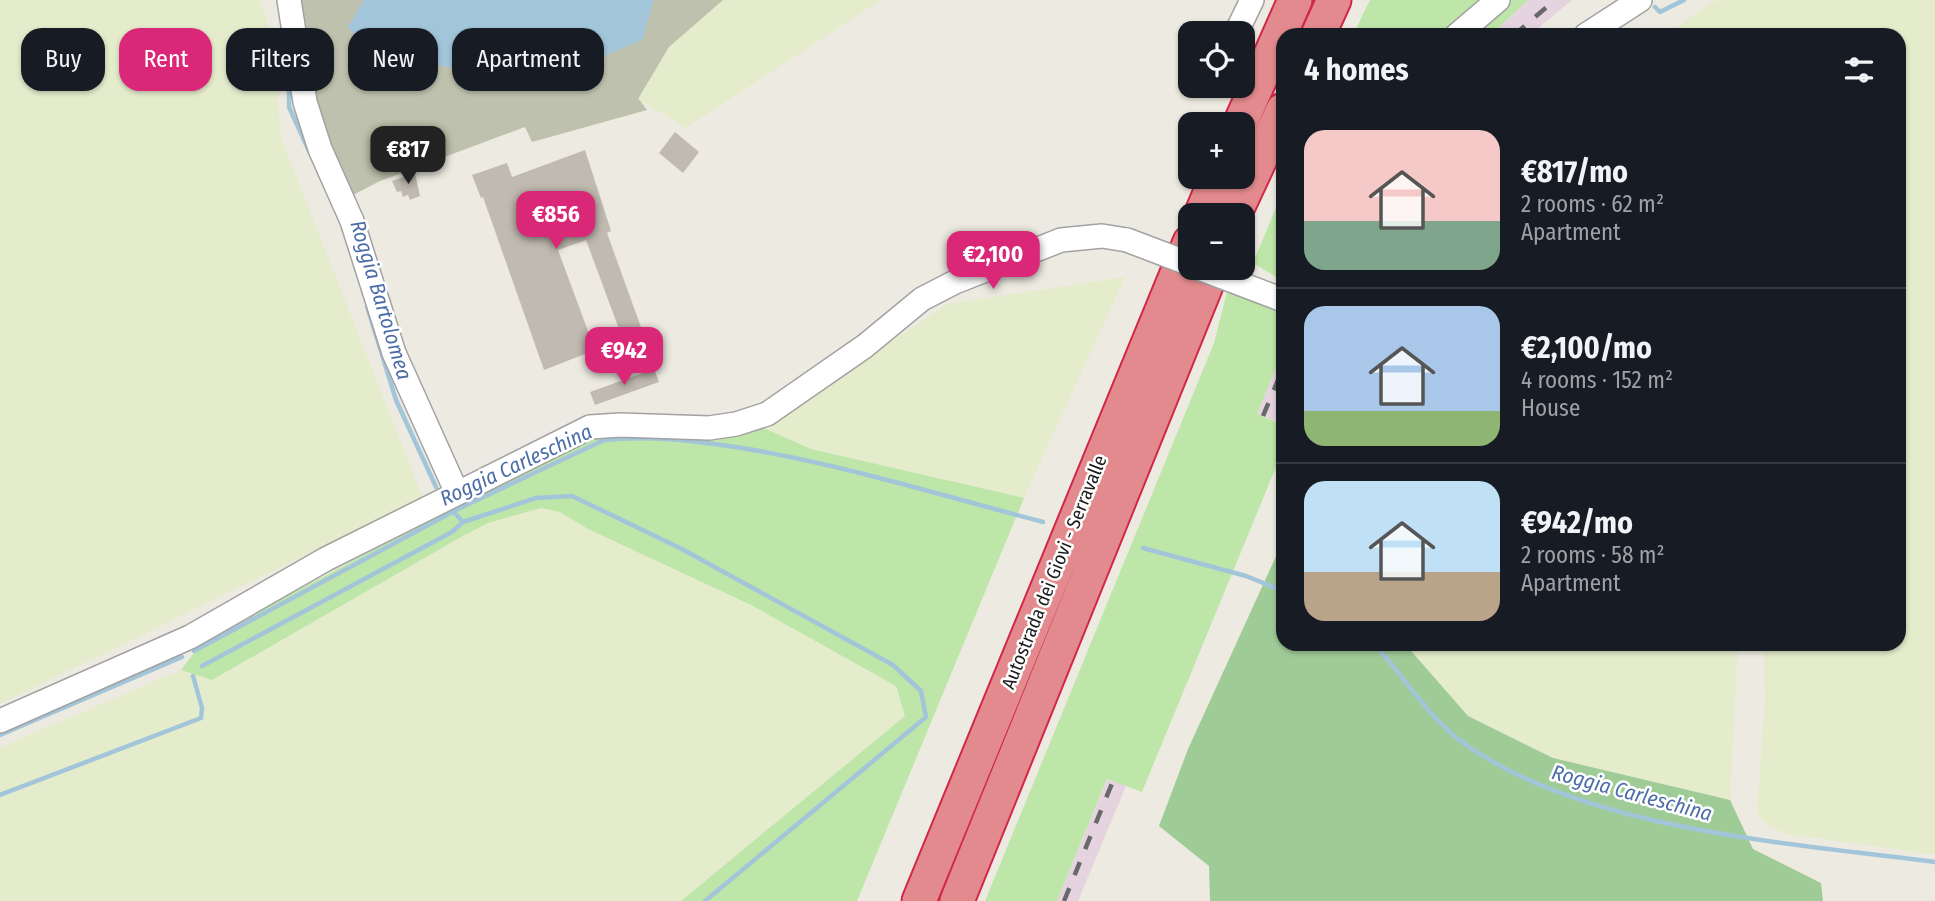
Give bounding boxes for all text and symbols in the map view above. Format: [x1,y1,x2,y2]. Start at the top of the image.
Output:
map controls [1178,21,1255,280]
button: locate [1178,21,1255,98]
chip: Buy [21,28,105,91]
chip: Rent [119,28,212,91]
chip: Filters [226,28,334,91]
chip: New [348,28,438,91]
chip: Apartment [452,28,604,91]
icon: filters [1840,51,1878,89]
text: 4 homes [1304,52,1409,88]
button: + [1178,112,1255,189]
pin: €817 [367,127,449,186]
text: €817 [386,135,430,163]
text: €817/mo [1521,154,1628,190]
icon: home [1360,158,1444,242]
text: 2 rooms · 62 m² [1521,190,1664,218]
pin: €856 [515,191,597,251]
text: €856 [532,200,580,228]
button: − [1178,203,1255,280]
water label: Roggia Bartolomea [344,217,418,383]
text: Apartment [1521,218,1621,246]
pin: €2,100 [936,232,1050,291]
text: €2,100 [963,240,1023,268]
pin: €942 [583,328,665,387]
text: €2,100/mo [1521,330,1652,366]
icon: home [1360,334,1444,418]
text: €942 [601,336,647,364]
text: 4 rooms · 152 m² [1521,366,1673,394]
text: House [1521,394,1580,422]
water label: Roggia Carleschina [436,418,596,512]
street label: Autostrada dei Giovi - Serravalle [996,452,1112,692]
text: €942/mo [1521,505,1633,541]
icon: home [1360,509,1444,593]
text: 2 rooms · 58 m² [1521,541,1665,569]
text: Apartment [1521,569,1621,597]
water label: Roggia Carleschina [1549,759,1715,827]

